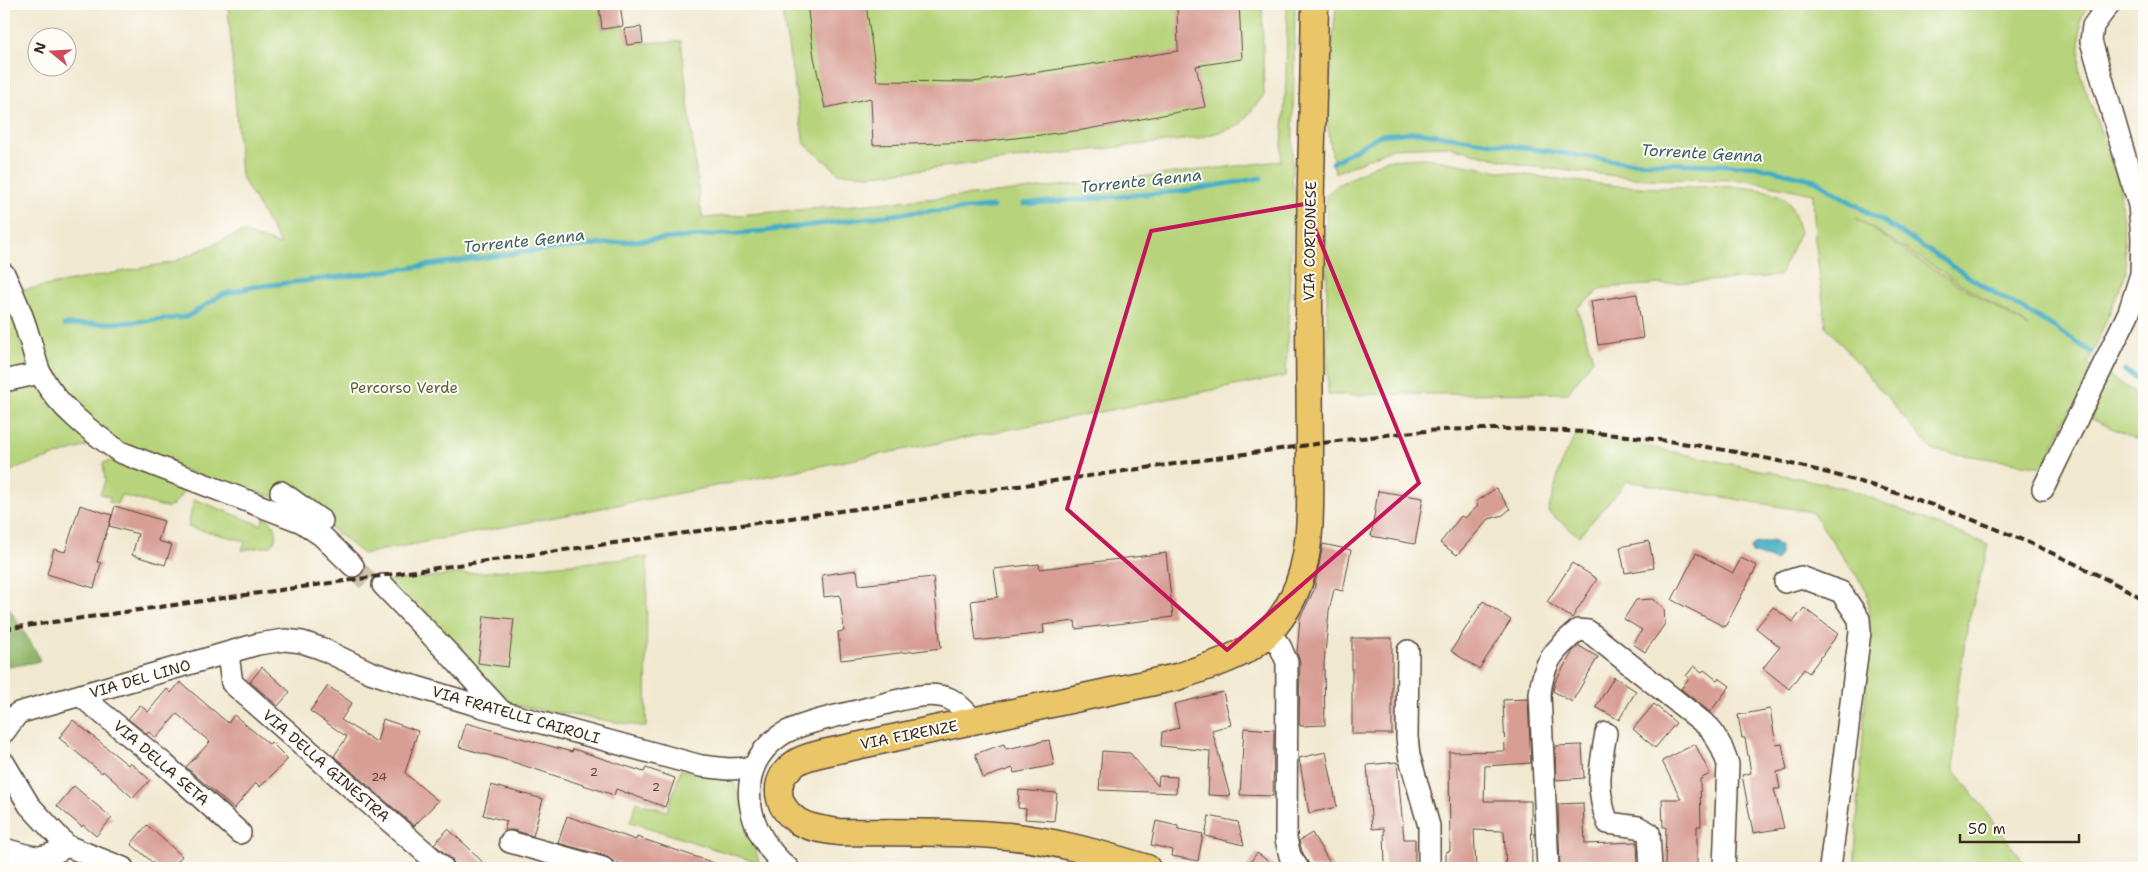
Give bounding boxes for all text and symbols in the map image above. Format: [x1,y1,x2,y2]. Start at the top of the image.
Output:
north arrow [28,28,78,78]
text: N [29,40,50,56]
water label: Torrente Genna [1640,139,1764,167]
water label: Torrente Genna [1079,164,1203,198]
street label: VIA CORTONESE [1299,181,1321,301]
water label: Torrente Genna [462,224,586,258]
park label: Percorso Verde [350,378,458,398]
street label: VIA DEL LINO [87,655,193,703]
street label: VIA FRATELLI CAIROLI [430,681,602,749]
street label: VIA DELLA GINESTRA [258,705,394,827]
street label: VIA DELLA SETA [109,716,213,810]
street label: VIA FIRENZE [858,716,960,754]
house number: 2 [590,764,598,780]
house number: 24 [371,769,387,785]
house number: 2 [652,779,660,795]
scale bar [1960,812,2079,844]
text: 50 m [1968,819,2006,839]

